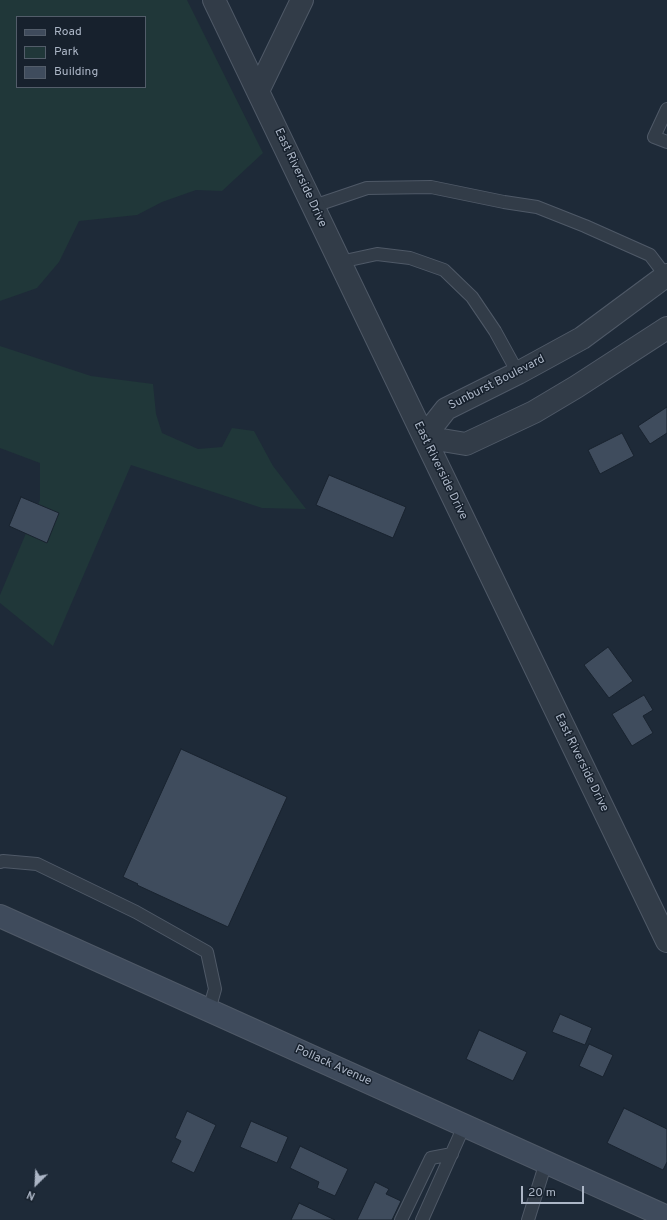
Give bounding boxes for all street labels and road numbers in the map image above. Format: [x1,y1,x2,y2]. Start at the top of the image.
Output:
street label: East Riverside Drive [271,126,329,230]
street label: Sunburst Boulevard [446,353,548,413]
street label: East Riverside Drive [410,419,470,523]
street label: East Riverside Drive [551,711,611,815]
street label: Pollack Avenue [292,1043,374,1089]

